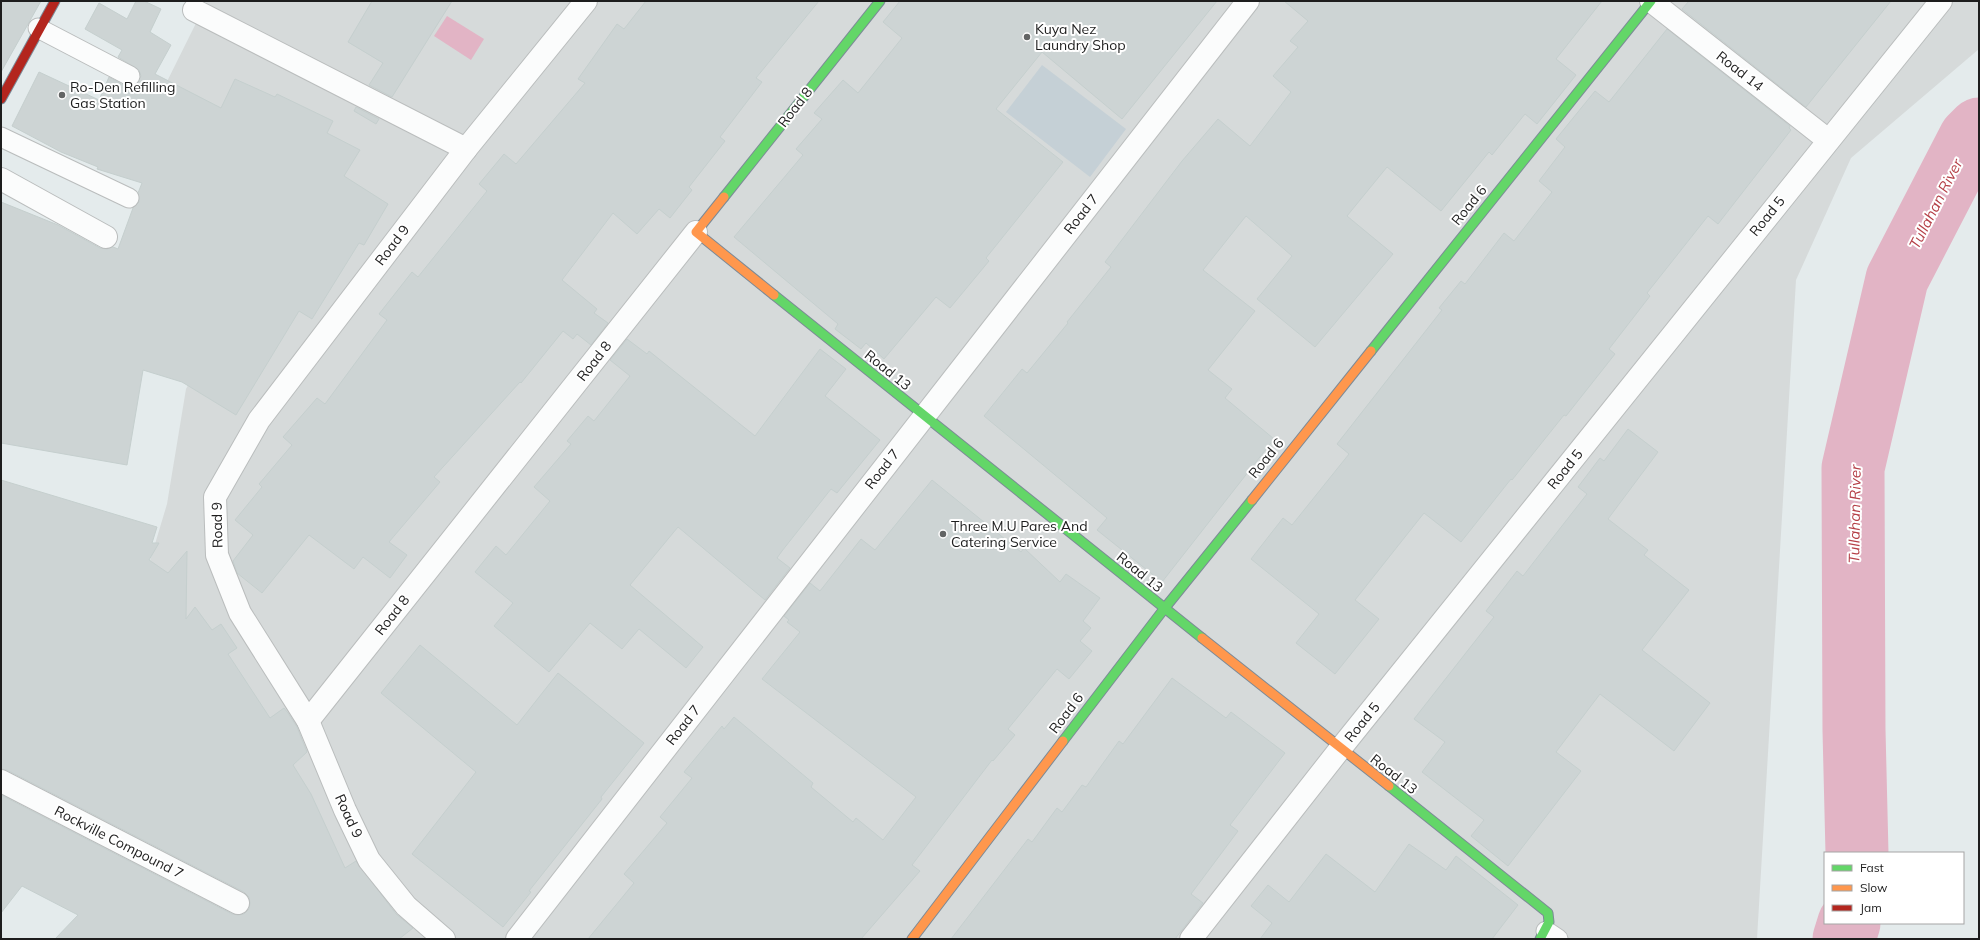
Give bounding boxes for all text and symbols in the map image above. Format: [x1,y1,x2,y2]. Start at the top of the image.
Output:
place label: Kuya Nez Laundry Shop [1035,20,1126,54]
marker: Kuya Nez Laundry Shop [1022,32,1032,42]
street label: Road 14 [1713,47,1768,95]
place label: Ro-Den Refilling Gas Station [70,78,175,112]
street label: Road 8 [774,83,816,131]
marker: Ro-Den Refilling Gas Station [57,90,67,100]
water label: Tullahan River [1905,155,1967,252]
street label: Road 6 [1447,181,1491,229]
street label: Road 7 [1060,190,1102,238]
street label: Road 5 [1745,192,1789,240]
street label: Road 9 [371,221,413,269]
street label: Road 8 [573,337,615,385]
street label: Road 13 [861,346,915,394]
street label: Road 6 [1244,434,1288,482]
street label: Road 7 [861,445,903,493]
street label: Road 5 [1543,445,1587,493]
water label: Tullahan River [1844,464,1865,563]
street label: Road 9 [208,502,226,548]
place label: Three M.U Pares And Catering Service [951,517,1088,551]
marker: Three M.U Pares And Catering Service [938,529,948,539]
street label: Road 13 [1113,548,1167,596]
street label: Road 8 [371,591,413,639]
street label: Road 6 [1045,689,1087,737]
street label: Road 5 [1340,698,1384,746]
street label: Road 7 [662,701,704,749]
street label: Road 13 [1367,750,1421,798]
street label: Road 9 [331,791,367,841]
street label: Rockville Compound 7 [51,802,187,882]
legend [1824,852,1964,924]
text: Fast [1860,860,1884,875]
text: Slow [1860,880,1888,895]
text: Jam [1860,900,1882,915]

